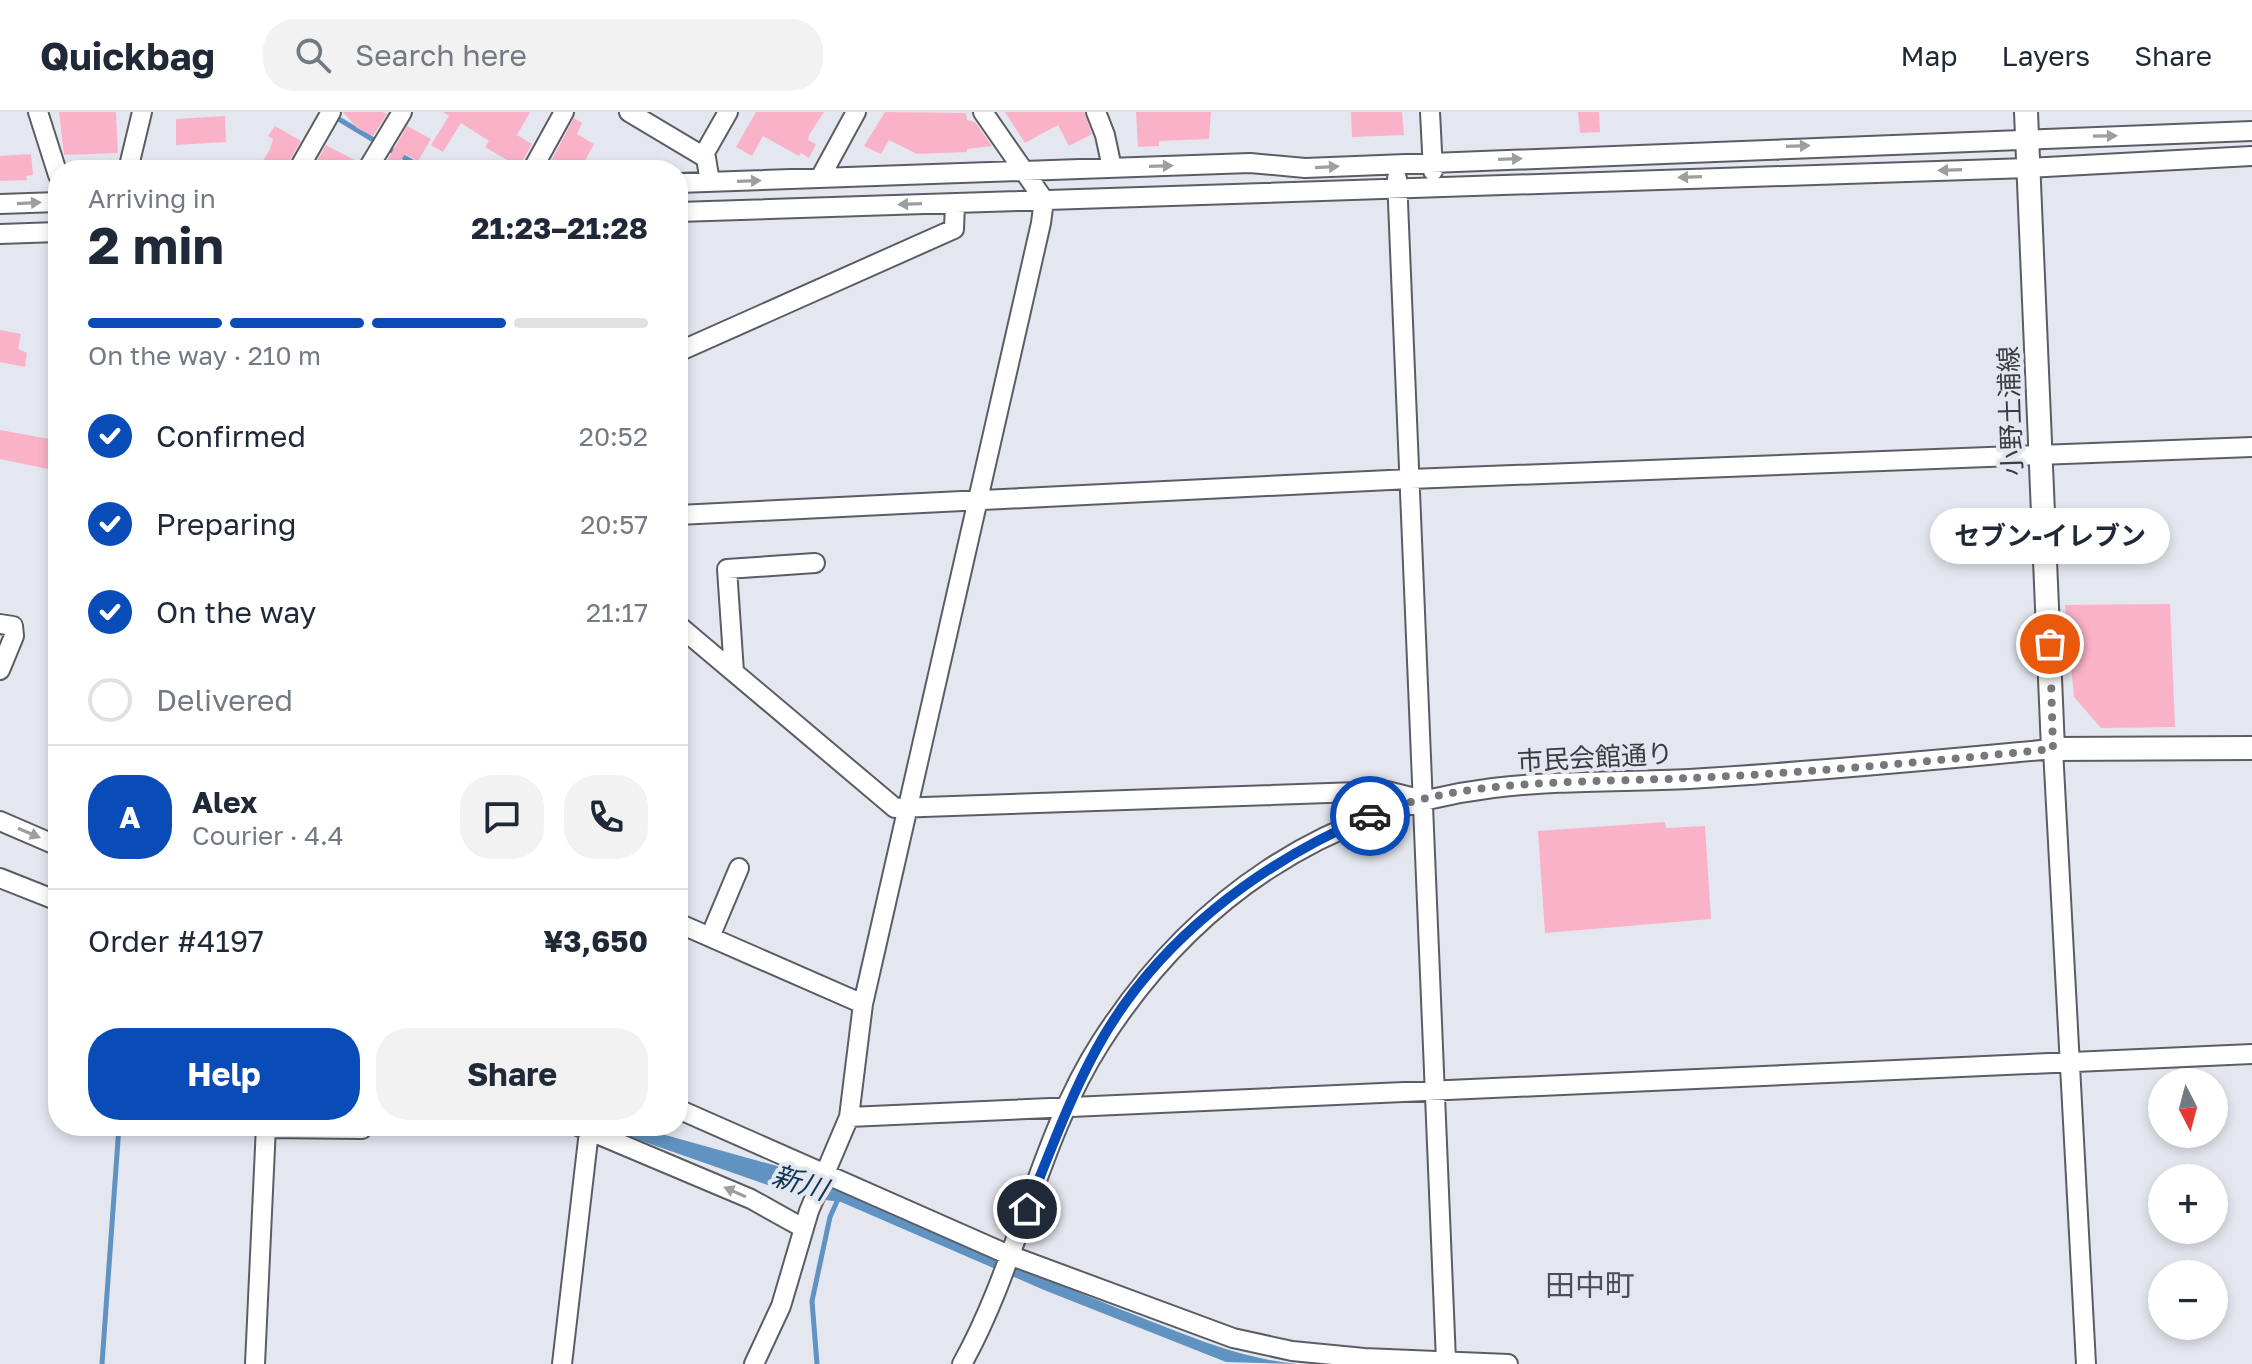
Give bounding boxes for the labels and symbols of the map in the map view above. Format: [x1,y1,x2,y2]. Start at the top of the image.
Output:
one-way arrow [2093,130,2118,142]
one-way arrow [1786,140,1811,152]
one-way arrow [1498,152,1523,165]
one-way arrow [1149,160,1174,173]
one-way arrow [1315,160,1340,173]
one-way arrow [1937,163,1962,176]
one-way arrow [1677,171,1702,184]
one-way arrow [737,174,762,187]
one-way arrow [17,196,42,209]
one-way arrow [897,198,922,211]
street label: 小野土浦線 [1992,345,2028,477]
callout: セブン-イレブン [1930,508,2170,564]
pin [2016,610,2084,678]
street label: 市民会館通り [1516,737,1674,777]
courier [1330,776,1410,856]
one-way arrow [17,827,41,840]
north arrow [2148,1068,2228,1148]
water label: 新川 [768,1158,834,1207]
pin [993,1175,1061,1243]
one-way arrow [723,1185,746,1198]
district label: 田中町 [1545,1267,1635,1303]

